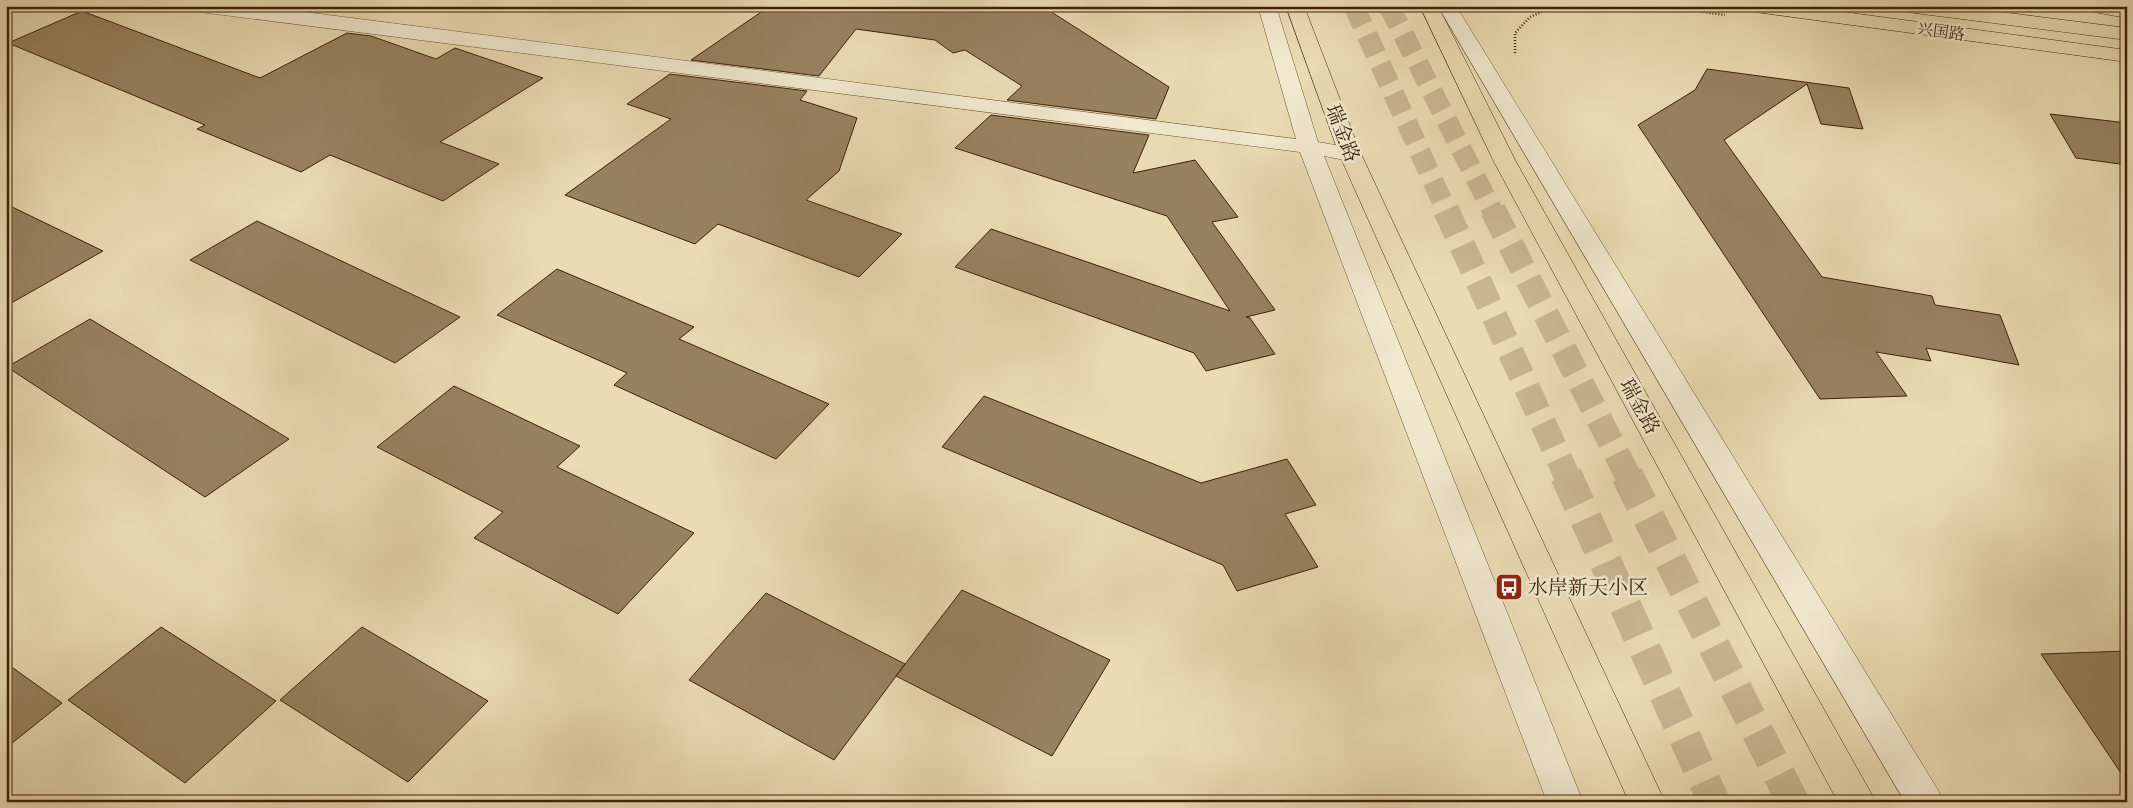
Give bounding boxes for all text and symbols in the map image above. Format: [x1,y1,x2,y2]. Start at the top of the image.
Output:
street label: 兴国路 [1915,19,1966,47]
street label: 瑞金路 [1317,101,1365,167]
street label: 瑞金路 [1611,374,1665,440]
bus stop icon: 水岸新天小区 [1494,572,1524,602]
place label: 水岸新天小区 [1528,575,1648,603]

